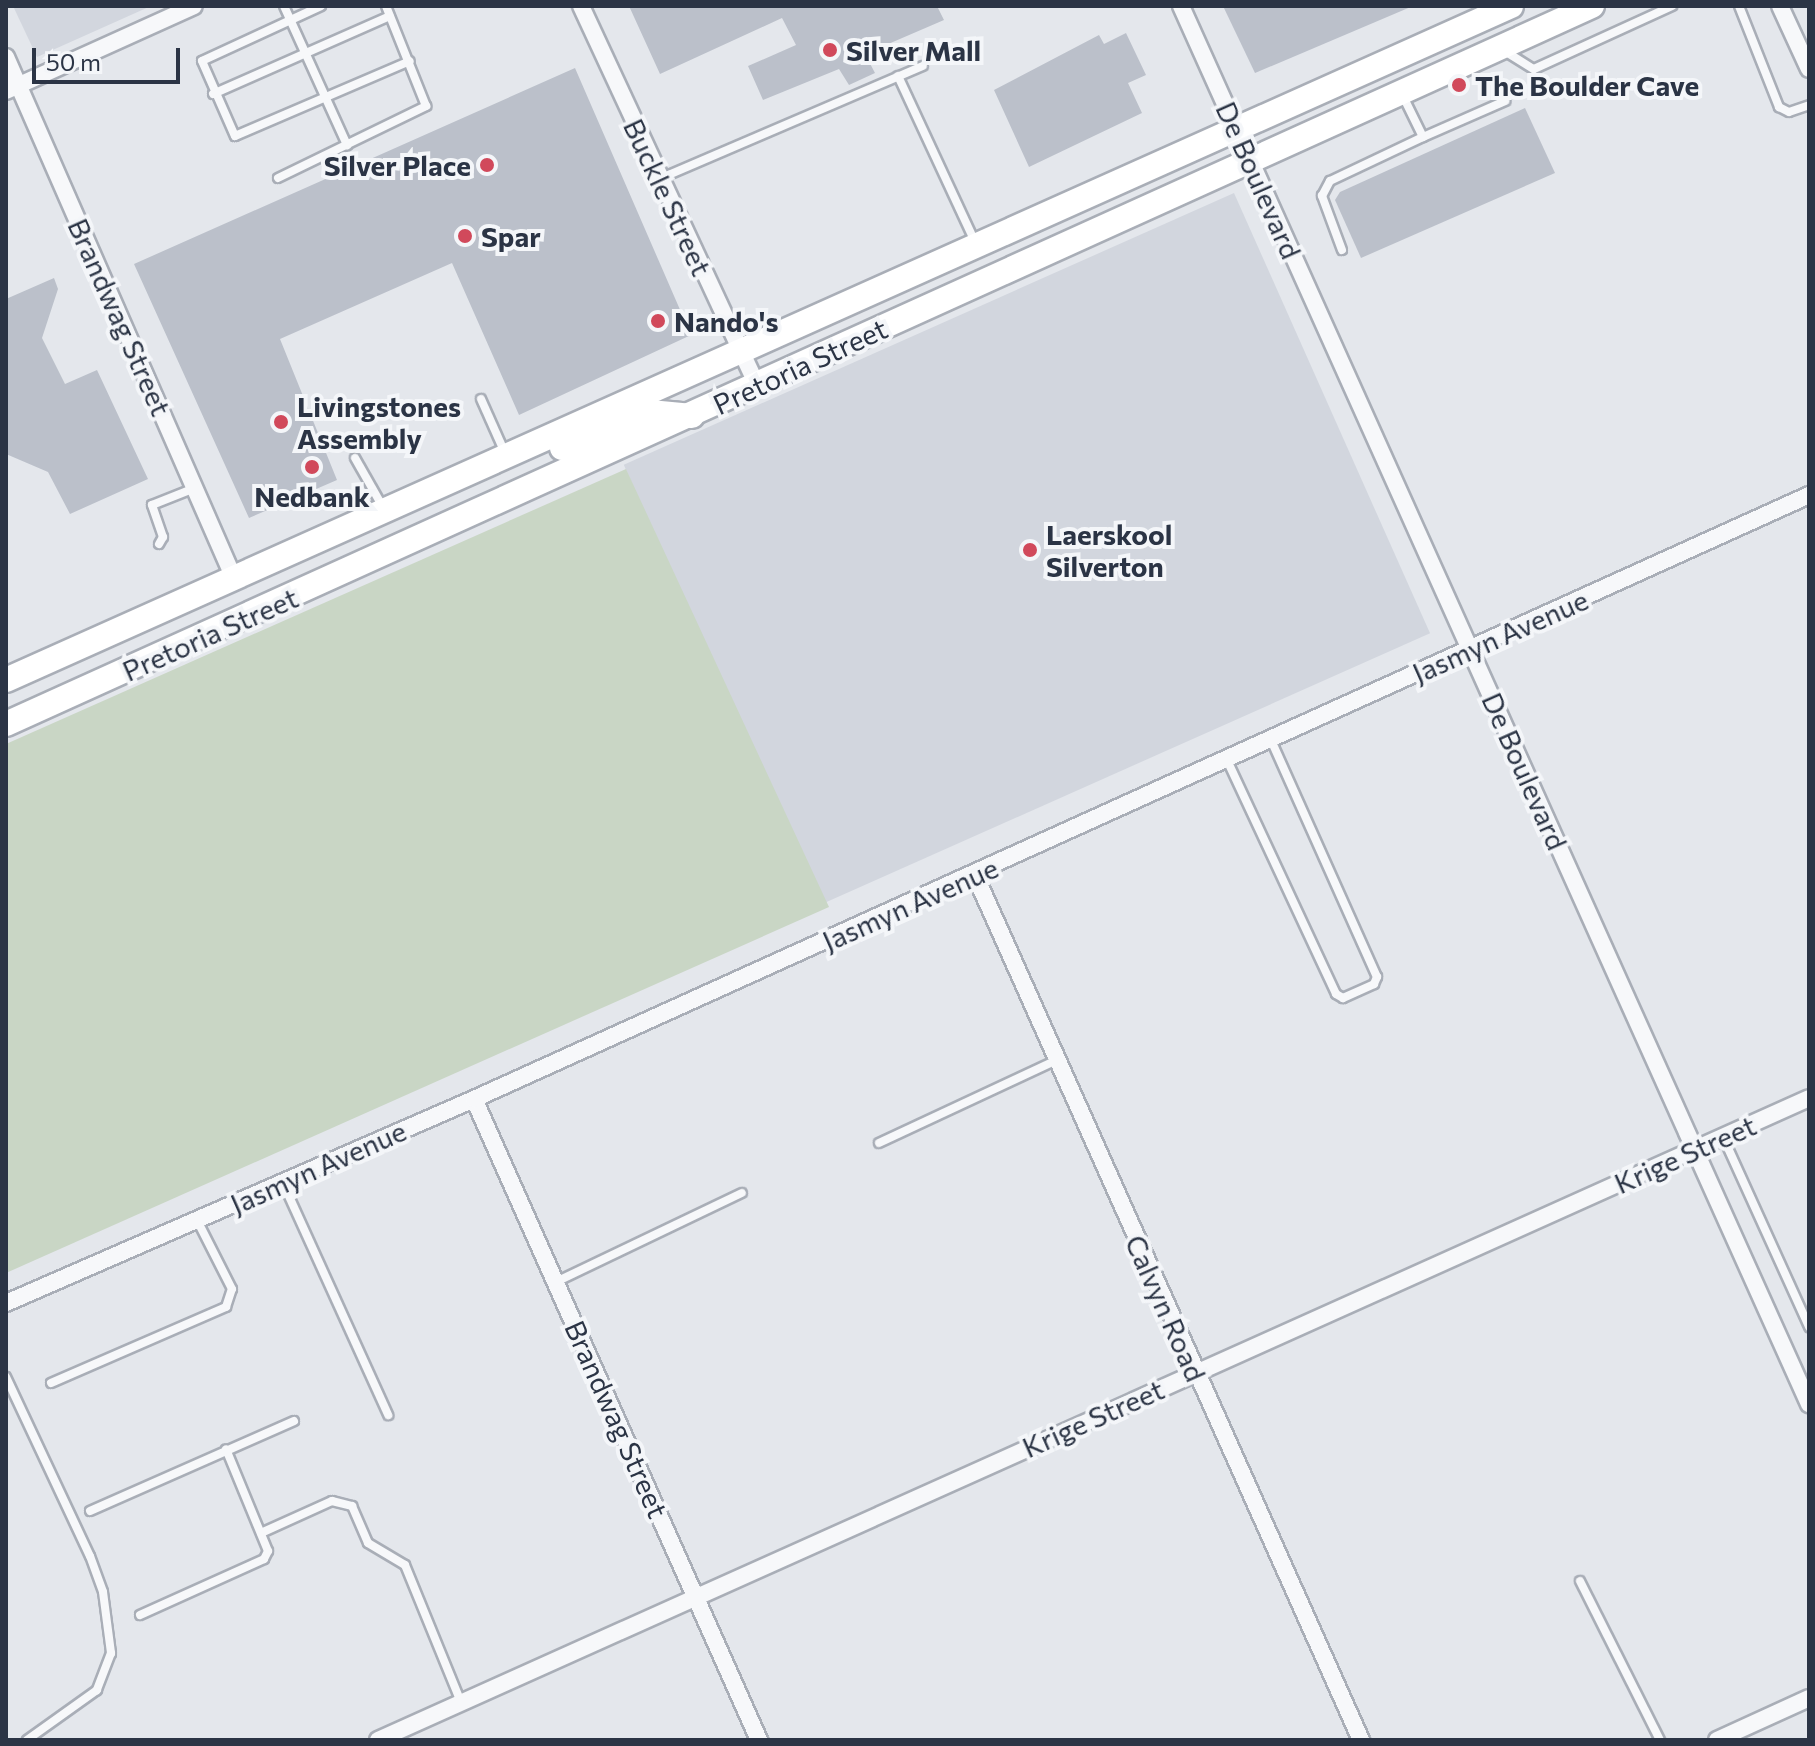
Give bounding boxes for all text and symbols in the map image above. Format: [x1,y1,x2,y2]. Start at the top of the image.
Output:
scale bar [36,32,184,82]
place label: Silver Mall [846,33,981,67]
marker: Silver Mall [821,41,839,59]
text: 50 m [46,47,101,76]
place label: The Boulder Cave [1475,68,1699,102]
marker: The Boulder Cave [1450,76,1468,94]
street label: De Boulevard [1209,96,1309,264]
street label: Buckle Street [617,113,719,281]
place label: Silver Place [324,148,471,182]
marker: Silver Place [478,156,496,174]
street label: Brandwag Street [61,213,179,421]
place label: Spar [481,219,541,253]
marker: Spar [456,227,474,245]
place label: Nando's [674,304,778,338]
street label: Pretoria Street [708,311,892,421]
marker: Nando's [649,312,667,330]
place label: Livingstones Assembly [297,389,461,455]
marker: Livingstones Assembly [272,413,290,431]
marker: Nedbank [303,458,321,476]
place label: Nedbank [254,479,370,513]
place label: Laerskool Silverton [1046,517,1172,583]
marker: Laerskool Silverton [1021,541,1039,559]
street label: Pretoria Street [117,580,303,688]
street label: Jasmyn Avenue [1407,582,1593,690]
street label: De Boulevard [1475,687,1575,855]
street label: Jasmyn Avenue [817,850,1003,958]
street label: Krige Street [1609,1108,1761,1200]
street label: Jasmyn Avenue [225,1113,411,1221]
street label: Calvyn Road [1119,1230,1213,1386]
street label: Brandwag Street [558,1315,676,1523]
street label: Krige Street [1017,1372,1169,1464]

